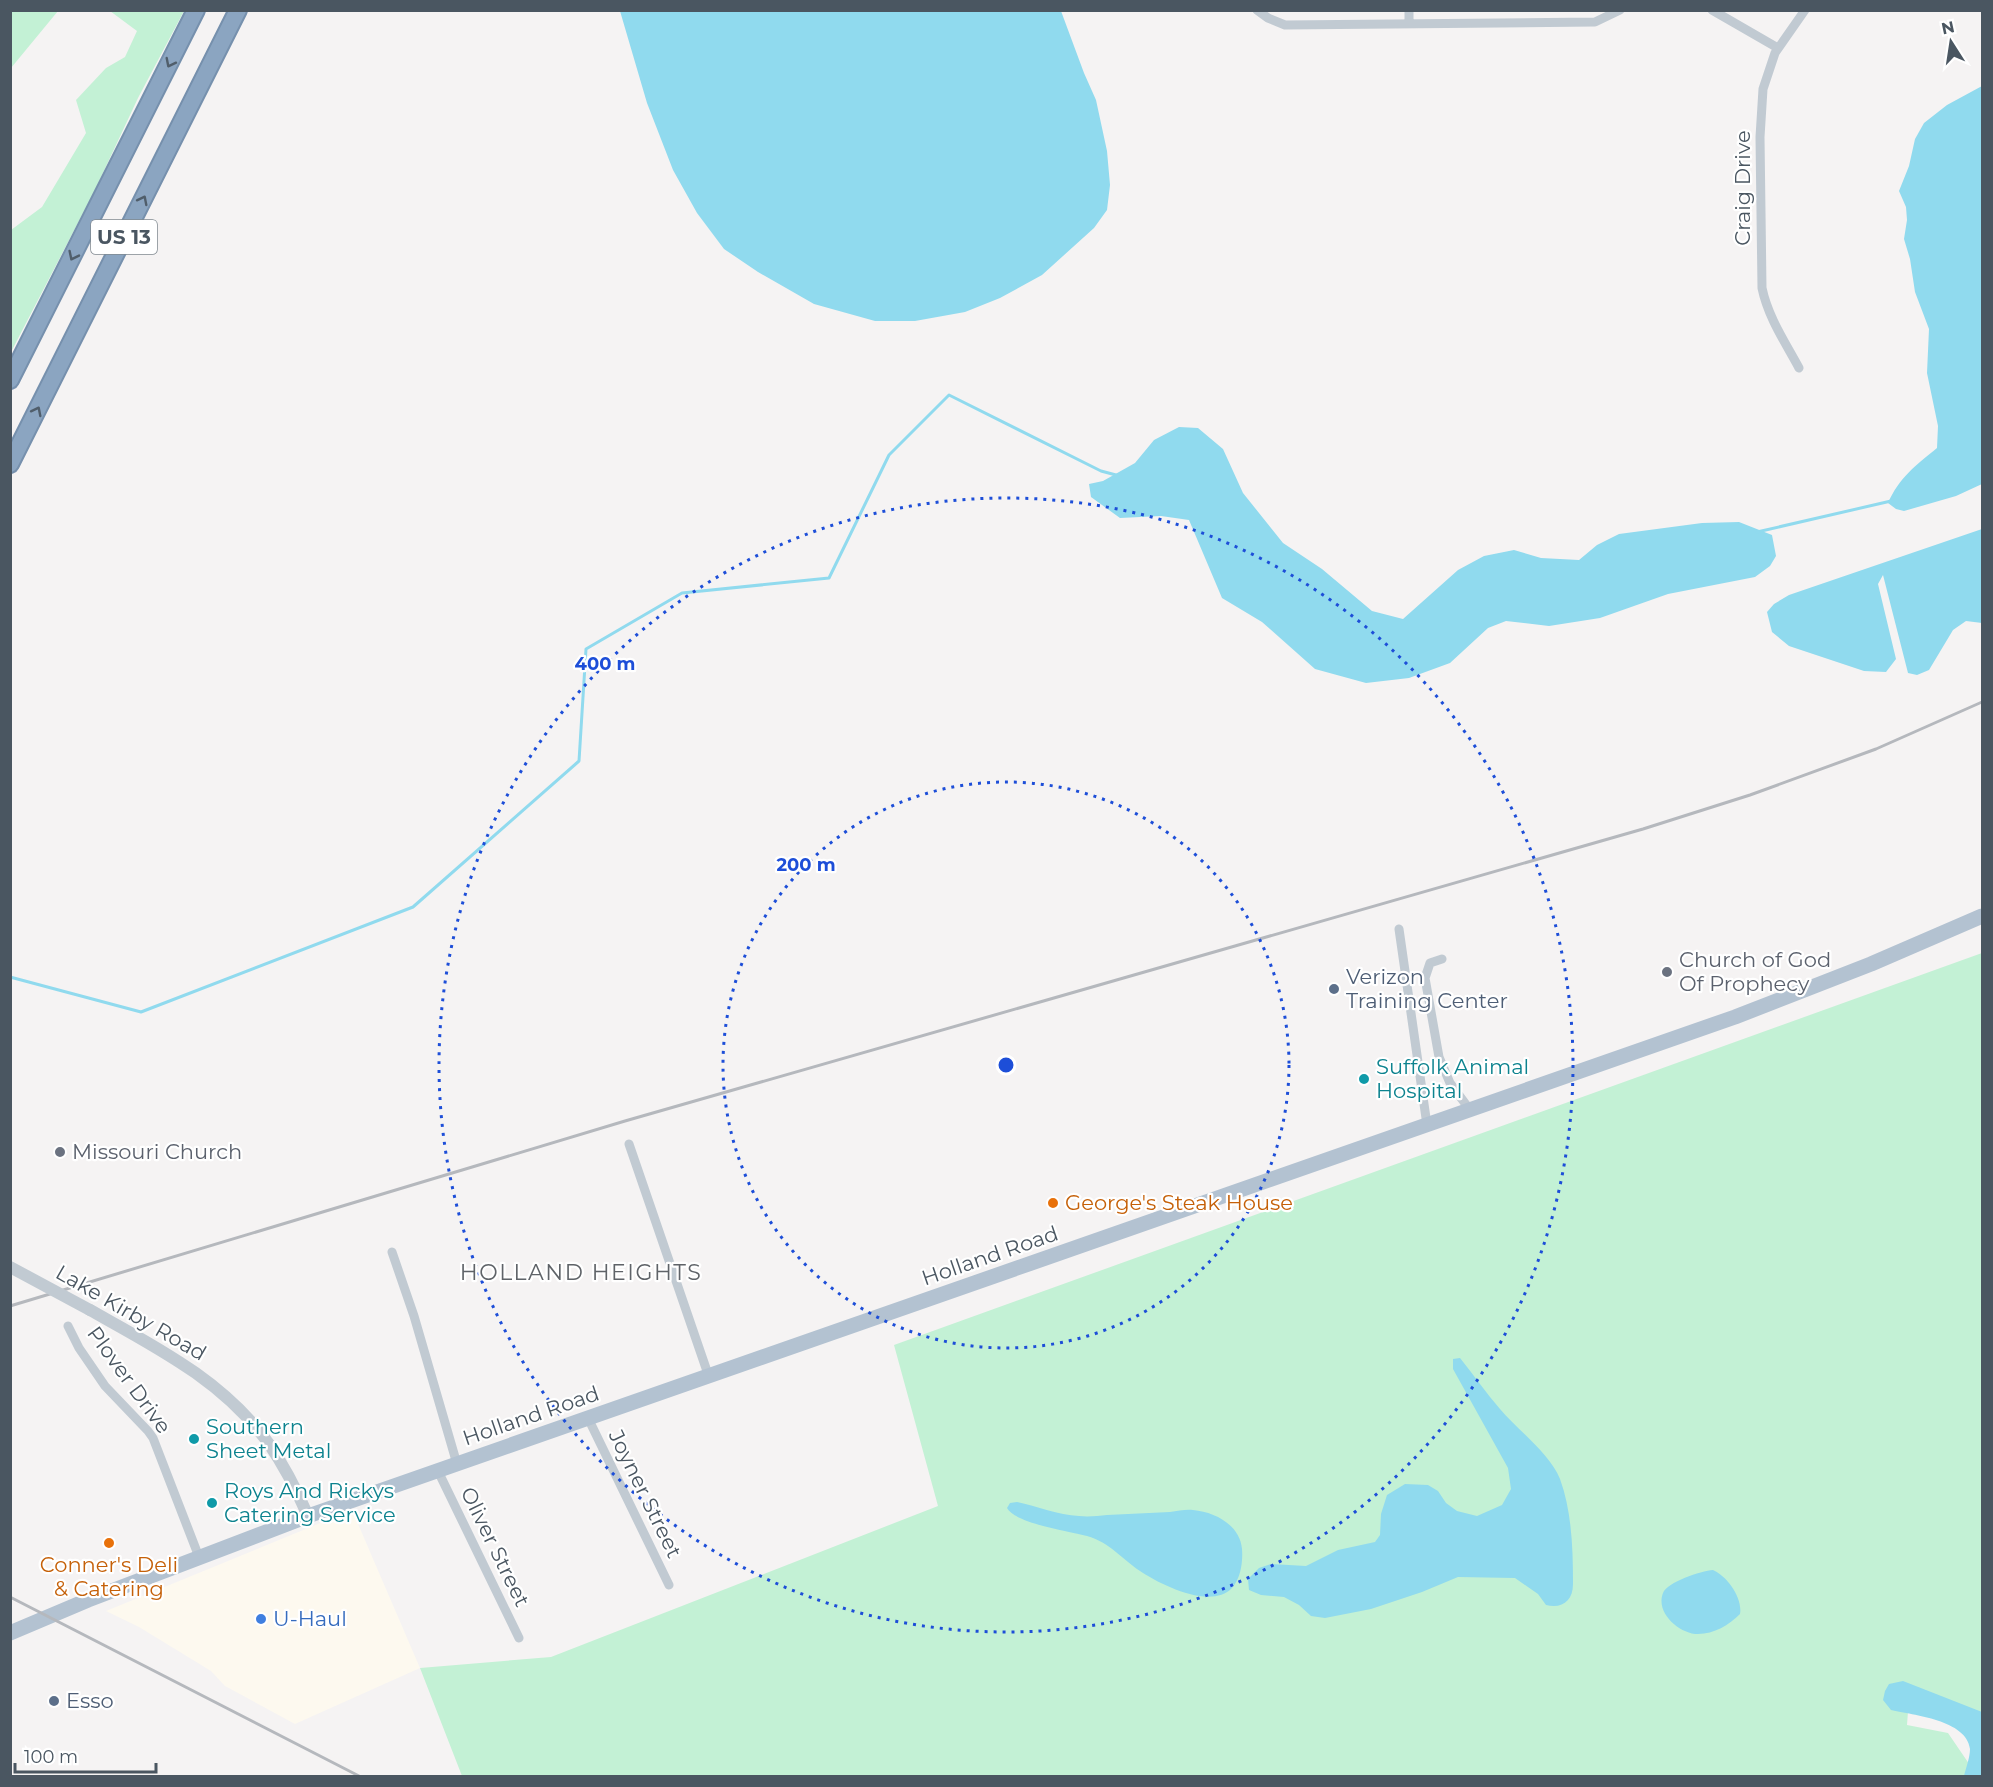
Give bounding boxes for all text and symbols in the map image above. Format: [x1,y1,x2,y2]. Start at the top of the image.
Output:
north arrow [1921,12,1981,72]
text: N [1940,17,1956,38]
one-way arrow [166,56,177,67]
street label: Craig Drive [1730,130,1755,246]
one-way arrow [136,195,147,206]
road number: US 13 [91,220,157,254]
one-way arrow [68,249,80,260]
one-way arrow [29,407,41,418]
text: 400 m [575,653,635,675]
text: 200 m [776,854,836,876]
place label: Church of God Of Prophecy [1679,947,1831,996]
place label: Verizon Training Center [1346,964,1508,1013]
marker: Church of God Of Prophecy [1660,965,1674,979]
marker: Verizon Training Center [1327,982,1341,996]
place label: Suffolk Animal Hospital [1376,1054,1529,1103]
centre of rings [996,1055,1016,1075]
marker: Suffolk Animal Hospital [1357,1072,1371,1086]
place label: Missouri Church [72,1139,242,1164]
marker: Missouri Church [53,1145,67,1159]
place label: George's Steak House [1065,1190,1293,1215]
marker: George's Steak House [1046,1196,1060,1210]
street label: Holland Road [918,1220,1061,1291]
street label: Lake Kirby Road [52,1259,211,1366]
district label: HOLLAND HEIGHTS [460,1259,702,1286]
street label: Plover Drive [82,1321,177,1438]
street label: Holland Road [459,1380,602,1451]
place label: Southern Sheet Metal [206,1414,331,1463]
street label: Joyner Street [603,1425,687,1562]
marker: Southern Sheet Metal [187,1432,201,1446]
place label: Roys And Rickys Catering Service [224,1478,396,1527]
street label: Oliver Street [456,1483,535,1611]
marker: Roys And Rickys Catering Service [205,1496,219,1510]
marker: Conner's Deli & Catering [102,1536,116,1550]
place label: Conner's Deli & Catering [40,1552,178,1601]
place label: U-Haul [273,1606,347,1631]
marker: U-Haul [254,1612,268,1626]
place label: Esso [66,1688,114,1713]
marker: Esso [47,1694,61,1708]
scale bar [15,1736,156,1774]
text: 100 m [24,1746,78,1768]

